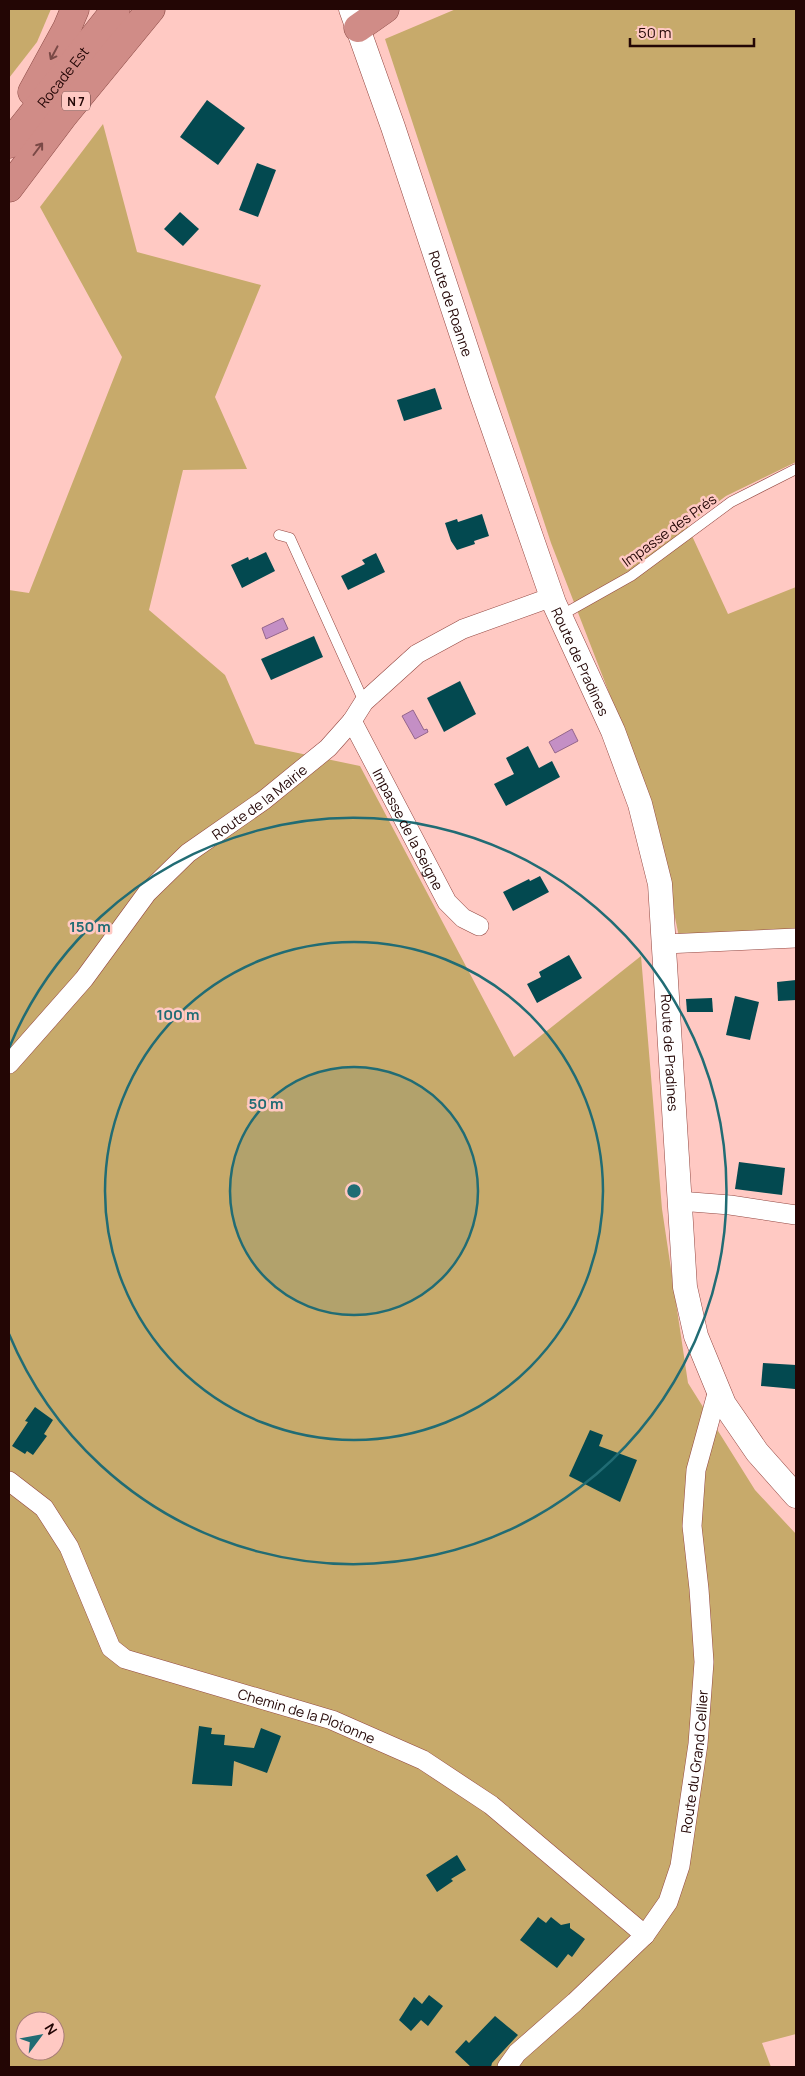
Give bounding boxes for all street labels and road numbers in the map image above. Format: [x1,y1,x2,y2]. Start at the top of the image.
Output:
street label: Rocade Est [32,42,93,111]
road number: N 7 [62,92,90,110]
street label: Route de Roanne [425,248,478,359]
street label: Impasse des Prés [618,489,720,571]
street label: Route de Pradines [548,604,614,719]
street label: Route de la Mairie [208,760,311,843]
street label: Impasse de la Seigne [369,765,448,893]
street label: Route de Pradines [657,993,684,1112]
street label: Chemin de la Plotonne [236,1683,378,1747]
street label: Route du Grand Cellier [675,1689,711,1834]

